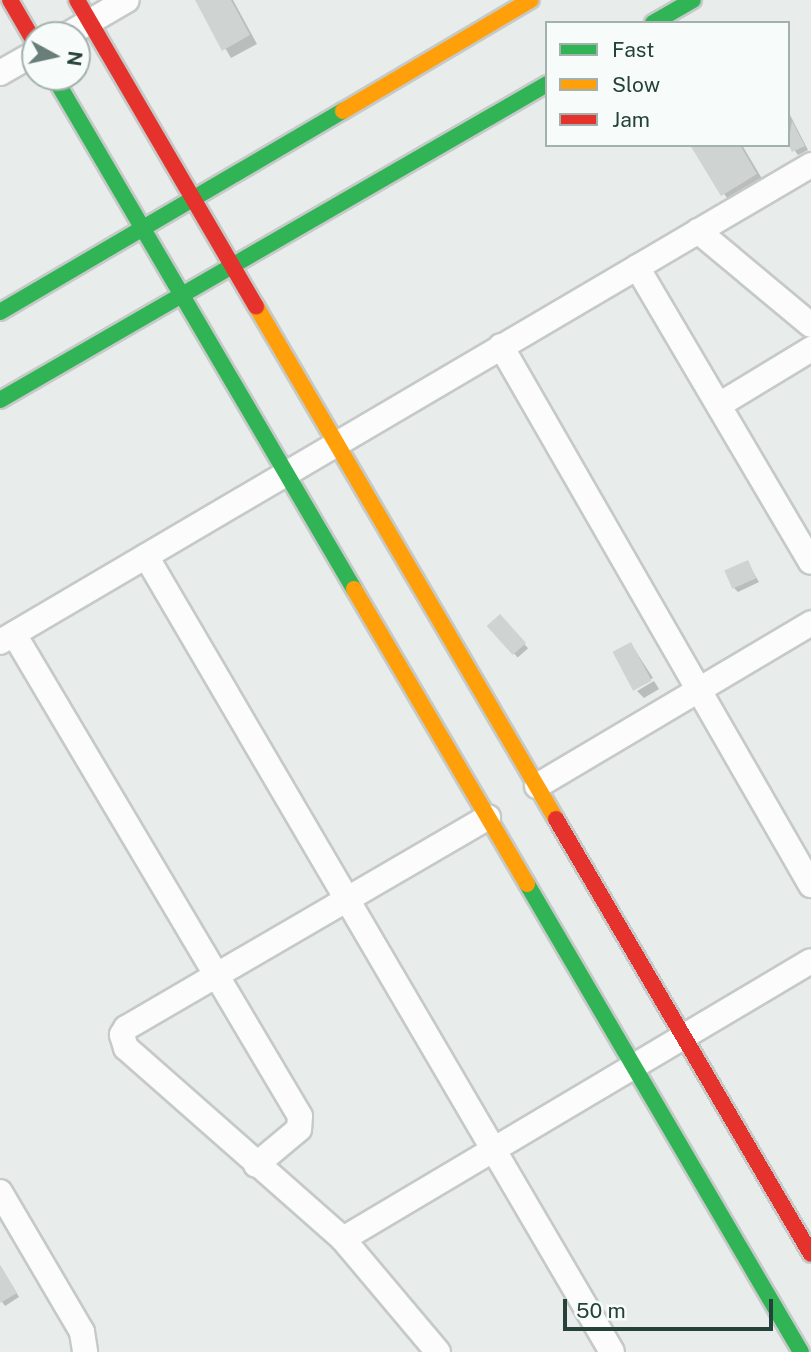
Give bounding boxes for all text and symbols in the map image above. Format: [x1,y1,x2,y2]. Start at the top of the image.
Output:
north arrow [21,21,91,91]
legend [545,21,790,147]
text: Fast [612,37,654,62]
text: N [63,50,87,68]
text: Slow [612,72,660,97]
text: Jam [612,107,650,132]
scale bar [566,1286,776,1330]
text: 50 m [576,1298,626,1323]

